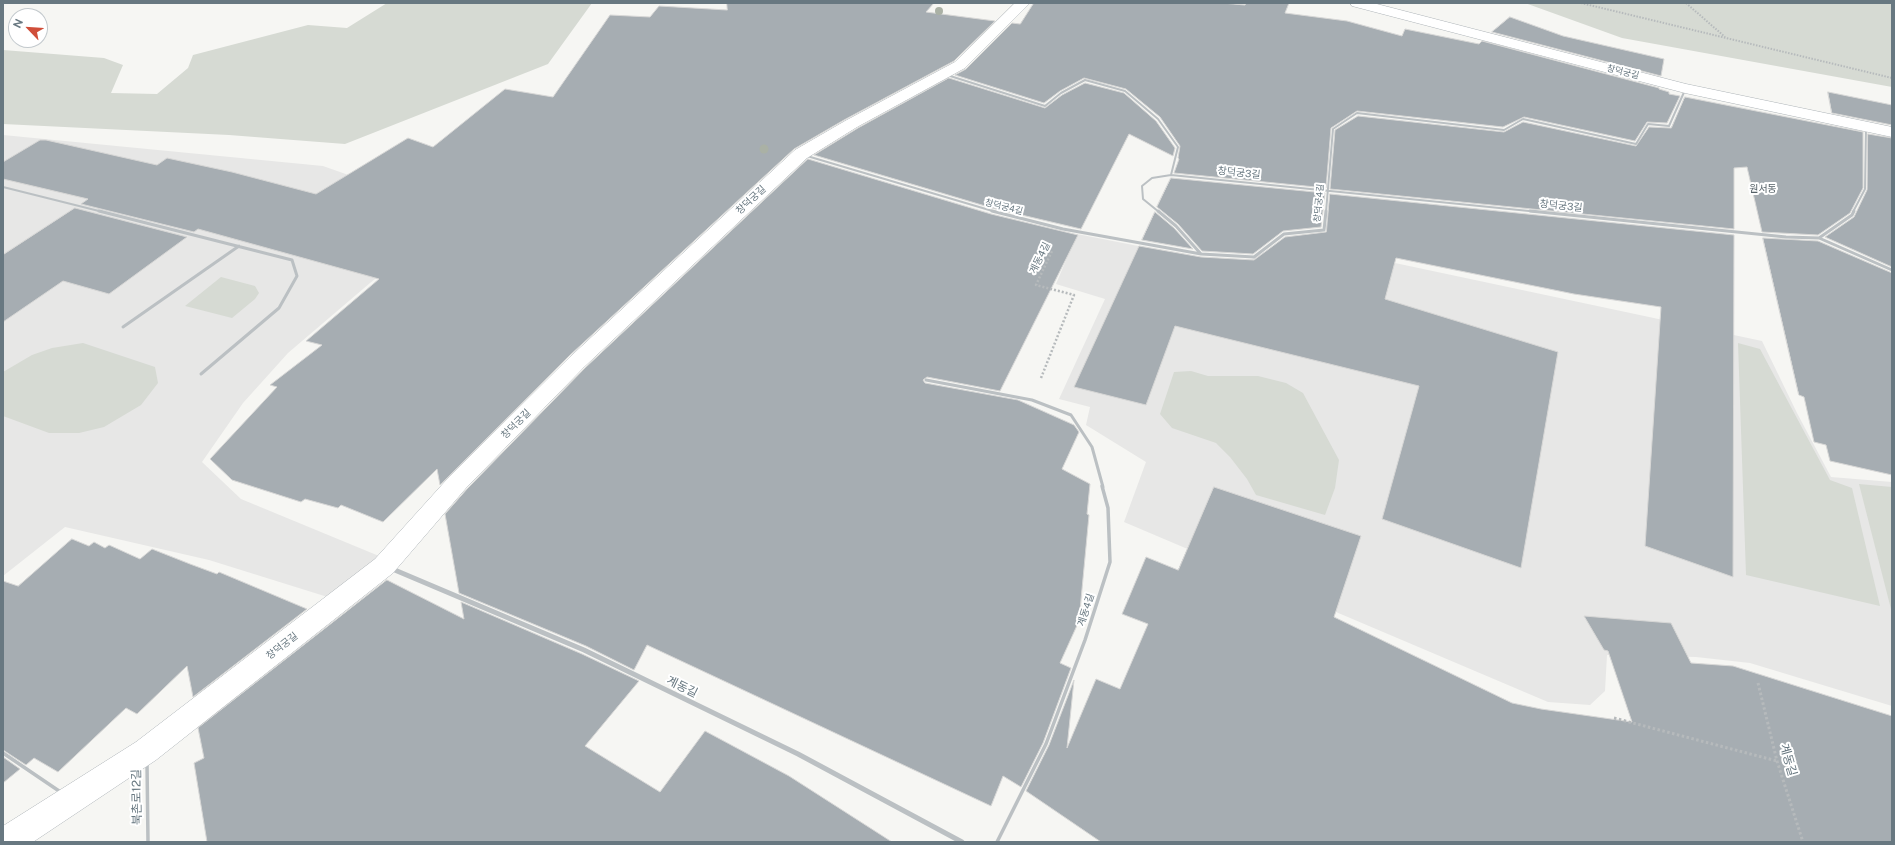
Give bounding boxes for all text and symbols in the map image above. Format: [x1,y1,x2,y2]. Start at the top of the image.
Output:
north arrow [8,8,48,48]
text: N [11,17,25,30]
street label: 창덕궁길 [1606,63,1640,81]
street label: 창덕궁3길 [1217,165,1261,181]
street label: 창덕궁길 [733,183,769,217]
street label: 창덕궁4길 [1312,183,1326,223]
district label: 원서동 [1749,183,1777,195]
street label: 창덕궁4길 [984,197,1024,217]
street label: 창덕궁3길 [1539,198,1583,214]
street label: 계동4길 [1027,240,1053,276]
street label: 창덕궁길 [499,407,533,441]
street label: 계동4길 [1075,592,1097,628]
street label: 창덕궁길 [264,630,300,662]
street label: 계동길 [664,673,700,701]
street label: 계동길 [1777,742,1799,778]
street label: 북촌로12길 [129,769,145,825]

